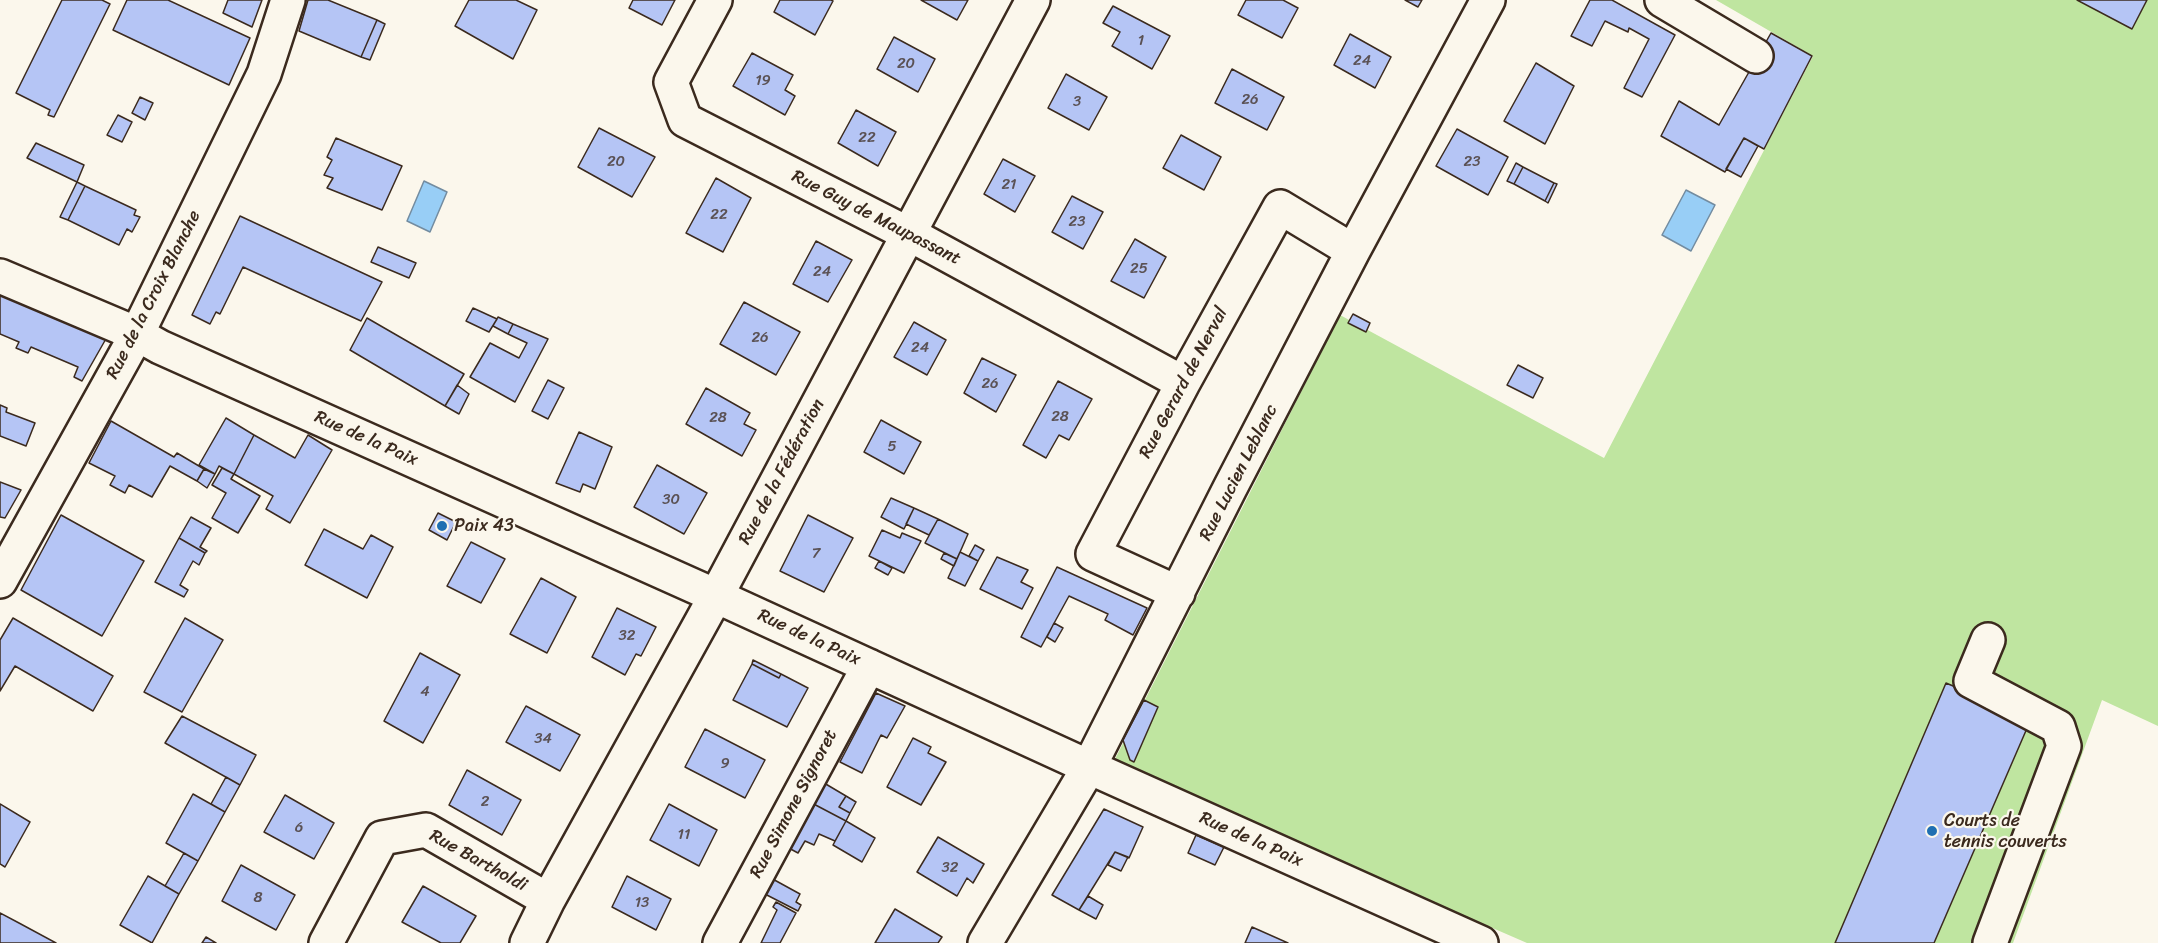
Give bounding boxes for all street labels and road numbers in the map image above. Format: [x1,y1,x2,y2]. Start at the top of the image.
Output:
street label: Rue Guy de Maupassant [788,166,964,270]
street label: Rue de la Croix Blanche [102,207,206,383]
street label: Rue Gerard de Nerval [1135,304,1233,462]
street label: Rue de la Fédération [734,395,830,549]
street label: Rue Lucien Leblanc [1195,401,1283,545]
street label: Rue de la Paix [311,407,421,471]
street label: Rue de la Paix [754,605,864,671]
street label: Rue Simone Signoret [746,726,842,882]
street label: Rue de la Paix [1196,808,1306,872]
street label: Rue Bartholdi [425,825,531,897]

